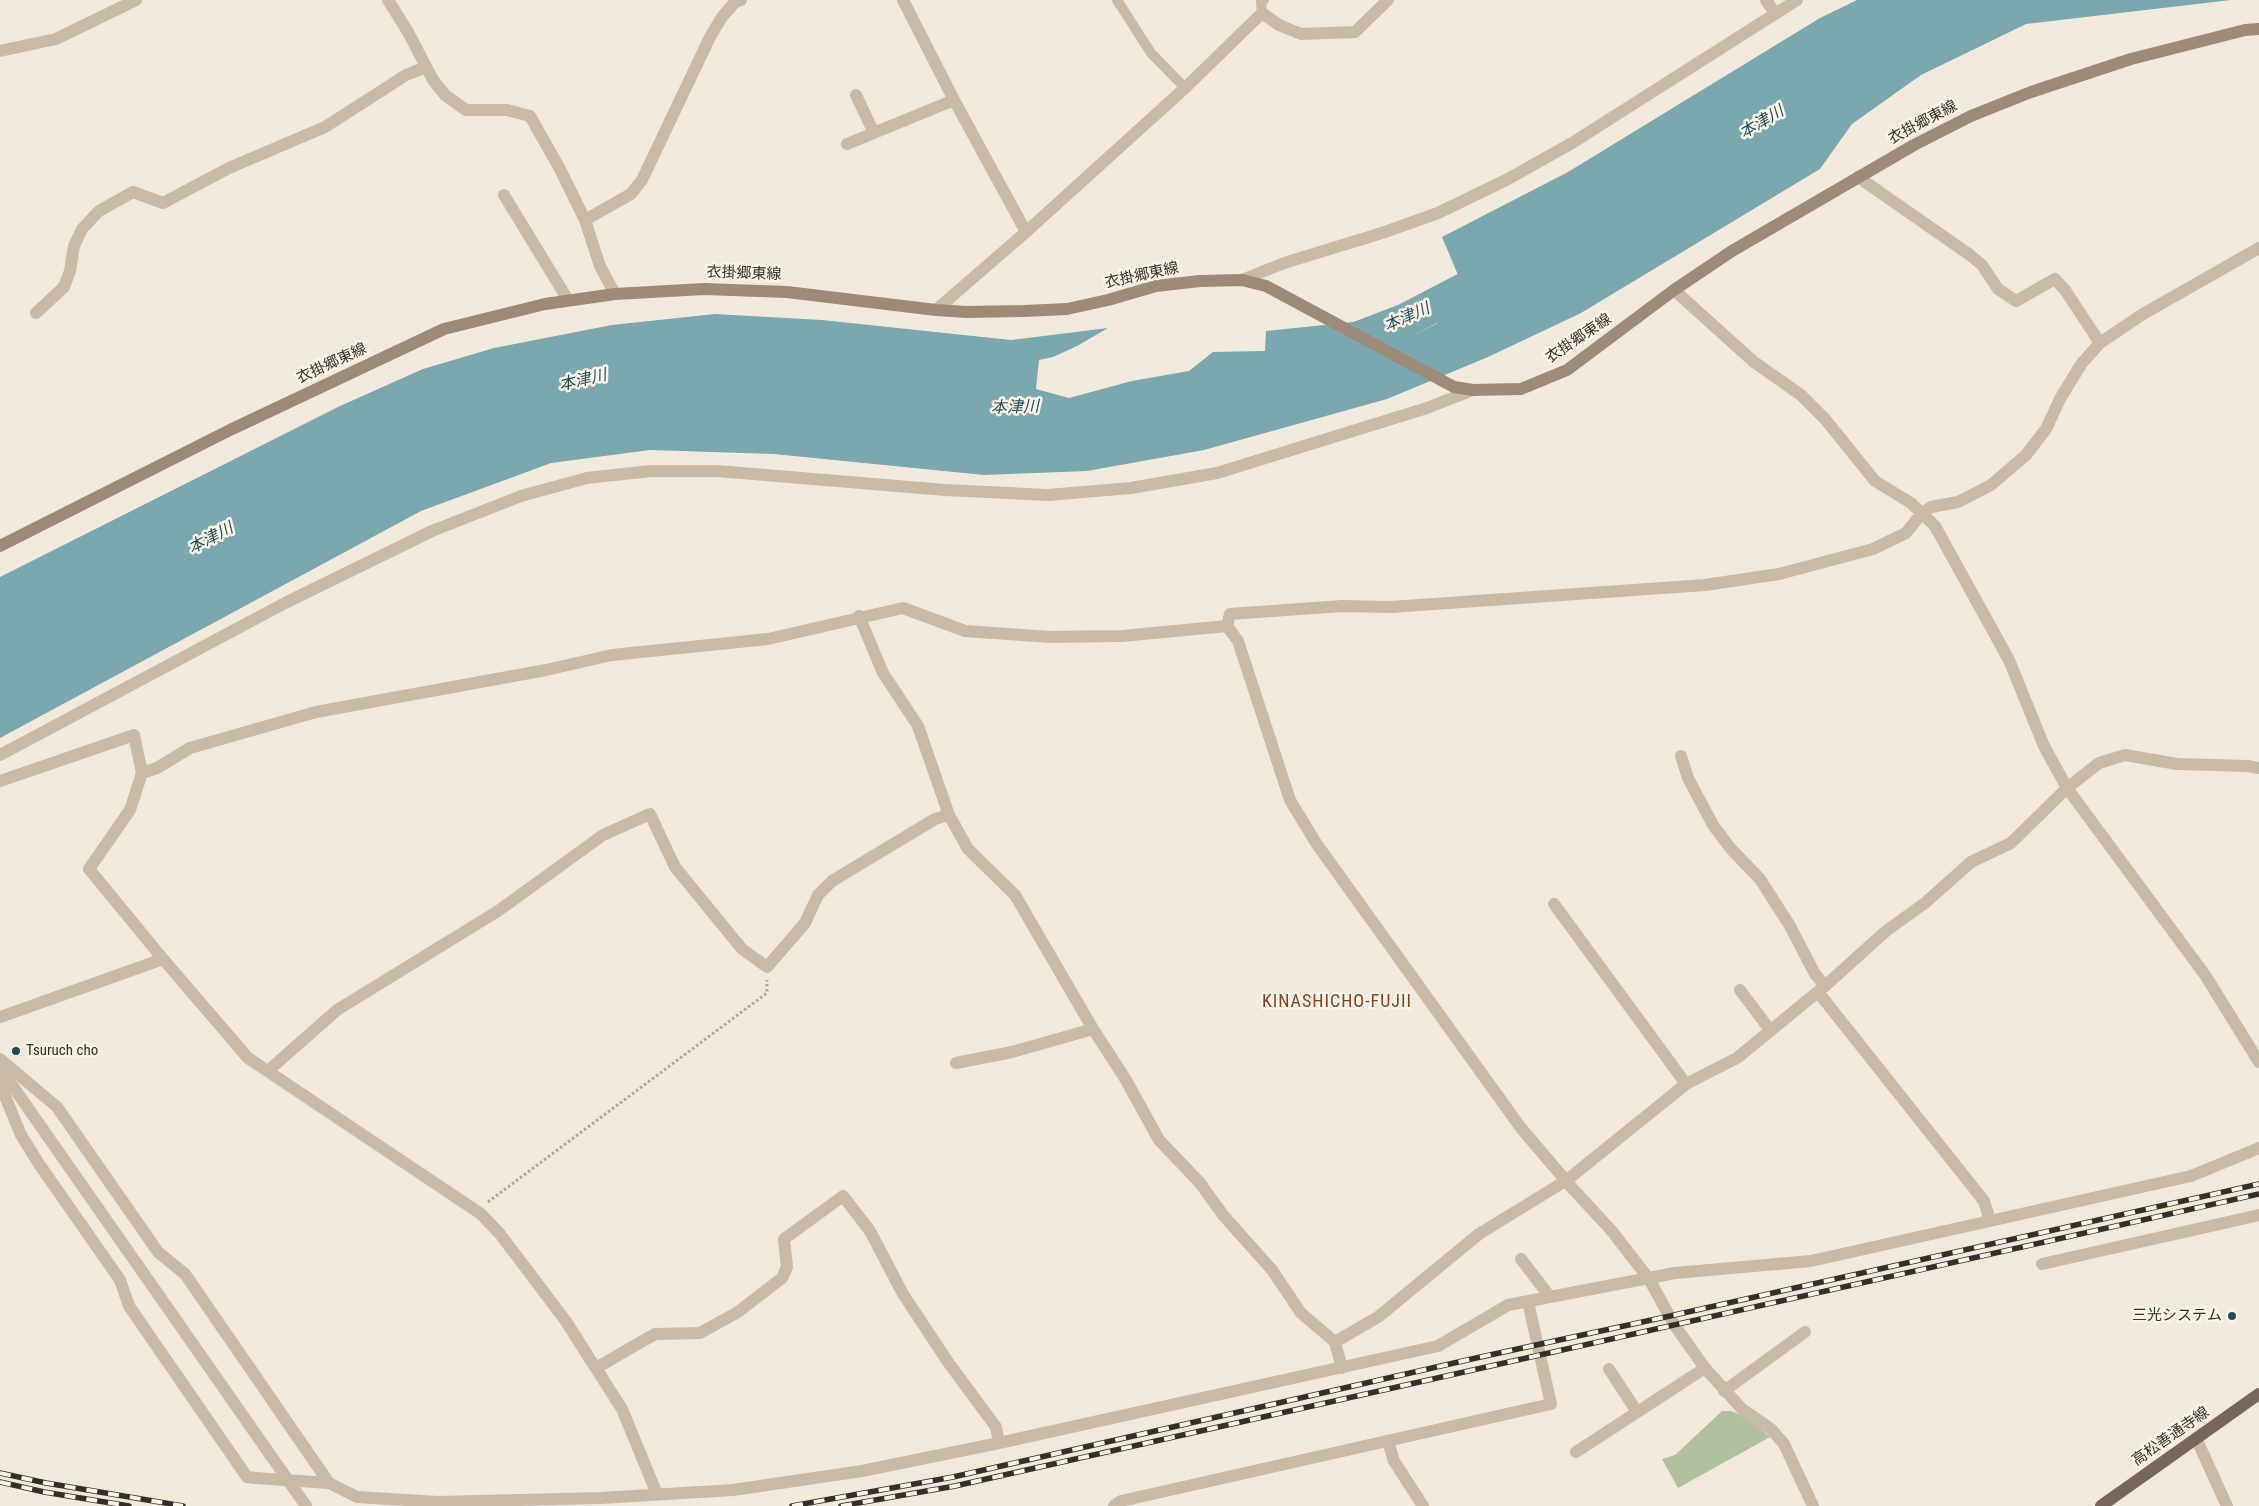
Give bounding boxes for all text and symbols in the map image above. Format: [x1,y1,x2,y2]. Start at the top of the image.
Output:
street label: 衣掛郷東線 [1886,97,1960,149]
water label: 本津川 [1736,102,1788,144]
street label: 衣掛郷東線 [1103,259,1181,293]
street label: 衣掛郷東線 [706,264,782,284]
water label: 本津川 [1381,299,1433,337]
street label: 衣掛郷東線 [1543,311,1615,367]
street label: 衣掛郷東線 [294,340,370,388]
water label: 本津川 [557,366,609,396]
water label: 本津川 [991,398,1039,418]
water label: 本津川 [185,519,237,559]
district label: KINASHICHO-FUJII [1260,991,1414,1013]
place label: Tsuruch cho [26,1042,98,1060]
marker: Tsuruch cho [10,1045,22,1057]
place label: 三光システム [2132,1307,2222,1325]
marker: 三光システム [2226,1310,2238,1322]
street label: 高松善通寺線 [2129,1404,2213,1470]

